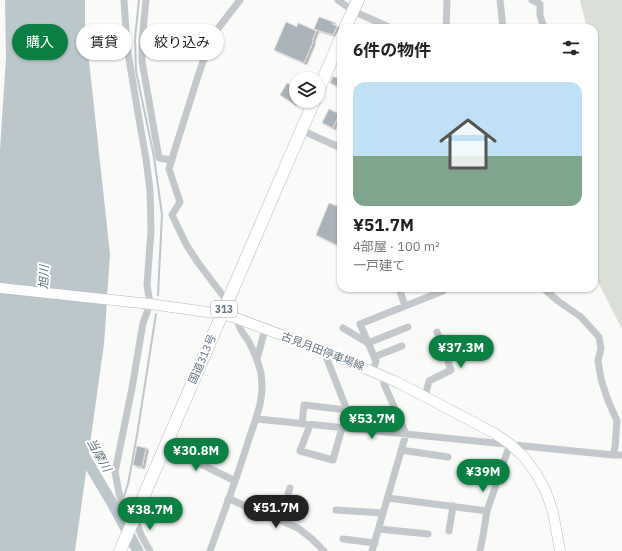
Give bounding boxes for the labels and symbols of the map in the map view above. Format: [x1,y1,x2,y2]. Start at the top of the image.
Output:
water label: 旭川 [36,263,51,289]
road number: 313 [211,301,237,317]
street label: 古見月田停車場線 [279,329,367,373]
street label: 国道313号 [185,332,219,386]
pin: ¥37.3M [428,335,494,369]
pin: ¥53.7M [339,406,405,440]
water label: 当摩川 [84,435,116,476]
pin: ¥30.8M [163,438,229,472]
pin: ¥39M [459,459,507,493]
pin: ¥51.7M [243,495,309,529]
pin: ¥38.7M [117,497,183,531]

